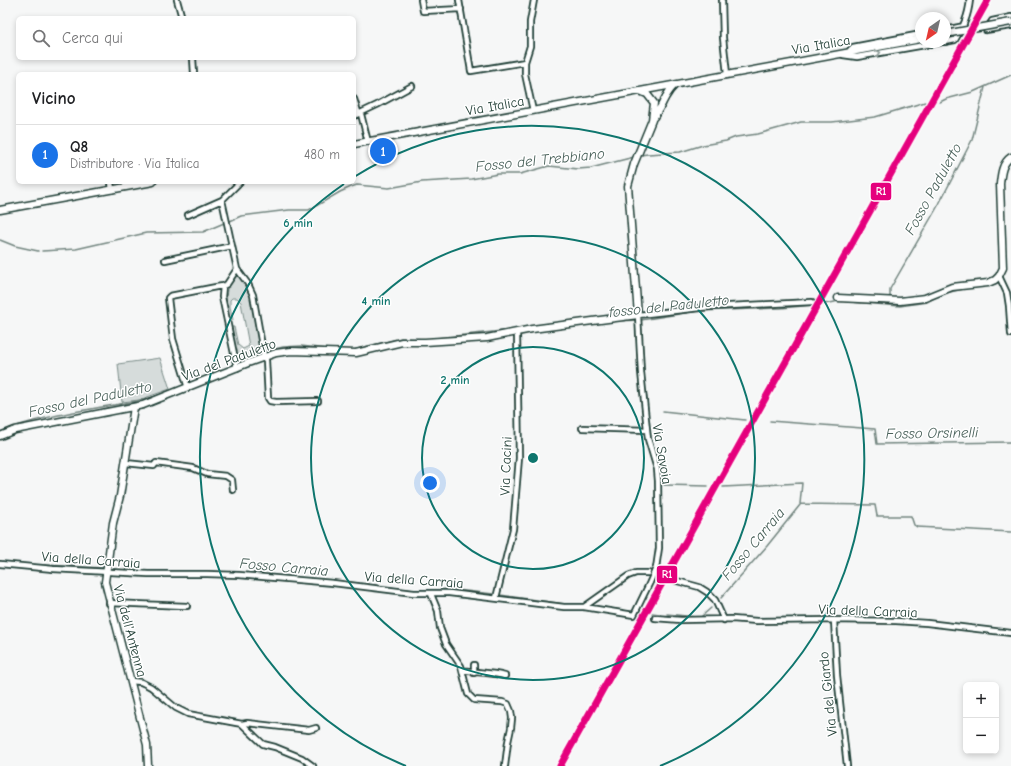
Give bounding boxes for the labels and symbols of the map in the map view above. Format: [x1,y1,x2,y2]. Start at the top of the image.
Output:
north arrow [915,12,951,48]
street label: Via Italica [790,31,852,59]
one-way arrow [875,49,881,58]
street label: Via Italica [464,92,526,120]
pin: 1 [370,136,396,166]
water label: Fosso Paduletto [900,140,966,238]
water label: Fosso del Trebbiano [474,144,606,176]
line badge: R1 [870,182,892,201]
text: R1 [876,185,886,198]
text: 6 min [283,216,313,230]
water label: fosso del Paduletto [608,291,730,321]
text: 4 min [362,294,390,308]
street label: Via del Paduletto [180,335,278,385]
text: 2 min [440,373,470,387]
water label: Fosso del Paduletto [27,377,153,421]
street label: Via Savoia [648,423,676,485]
water label: Fosso Orsinelli [885,423,979,443]
street label: Via Cacini [496,436,516,496]
centre of rings [526,451,540,465]
your location [420,473,440,493]
water label: Fosso Carraia [717,504,789,584]
street label: Via della Carraia [41,548,141,572]
water label: Fosso Carraia [239,554,329,580]
line badge: R1 [656,565,678,584]
street label: Via della Carraia [364,568,464,592]
text: R1 [662,568,672,581]
street label: Via dell'Antenna [109,583,151,679]
street label: Via della Carraia [818,601,918,621]
street label: Via del Giardo [815,651,841,737]

